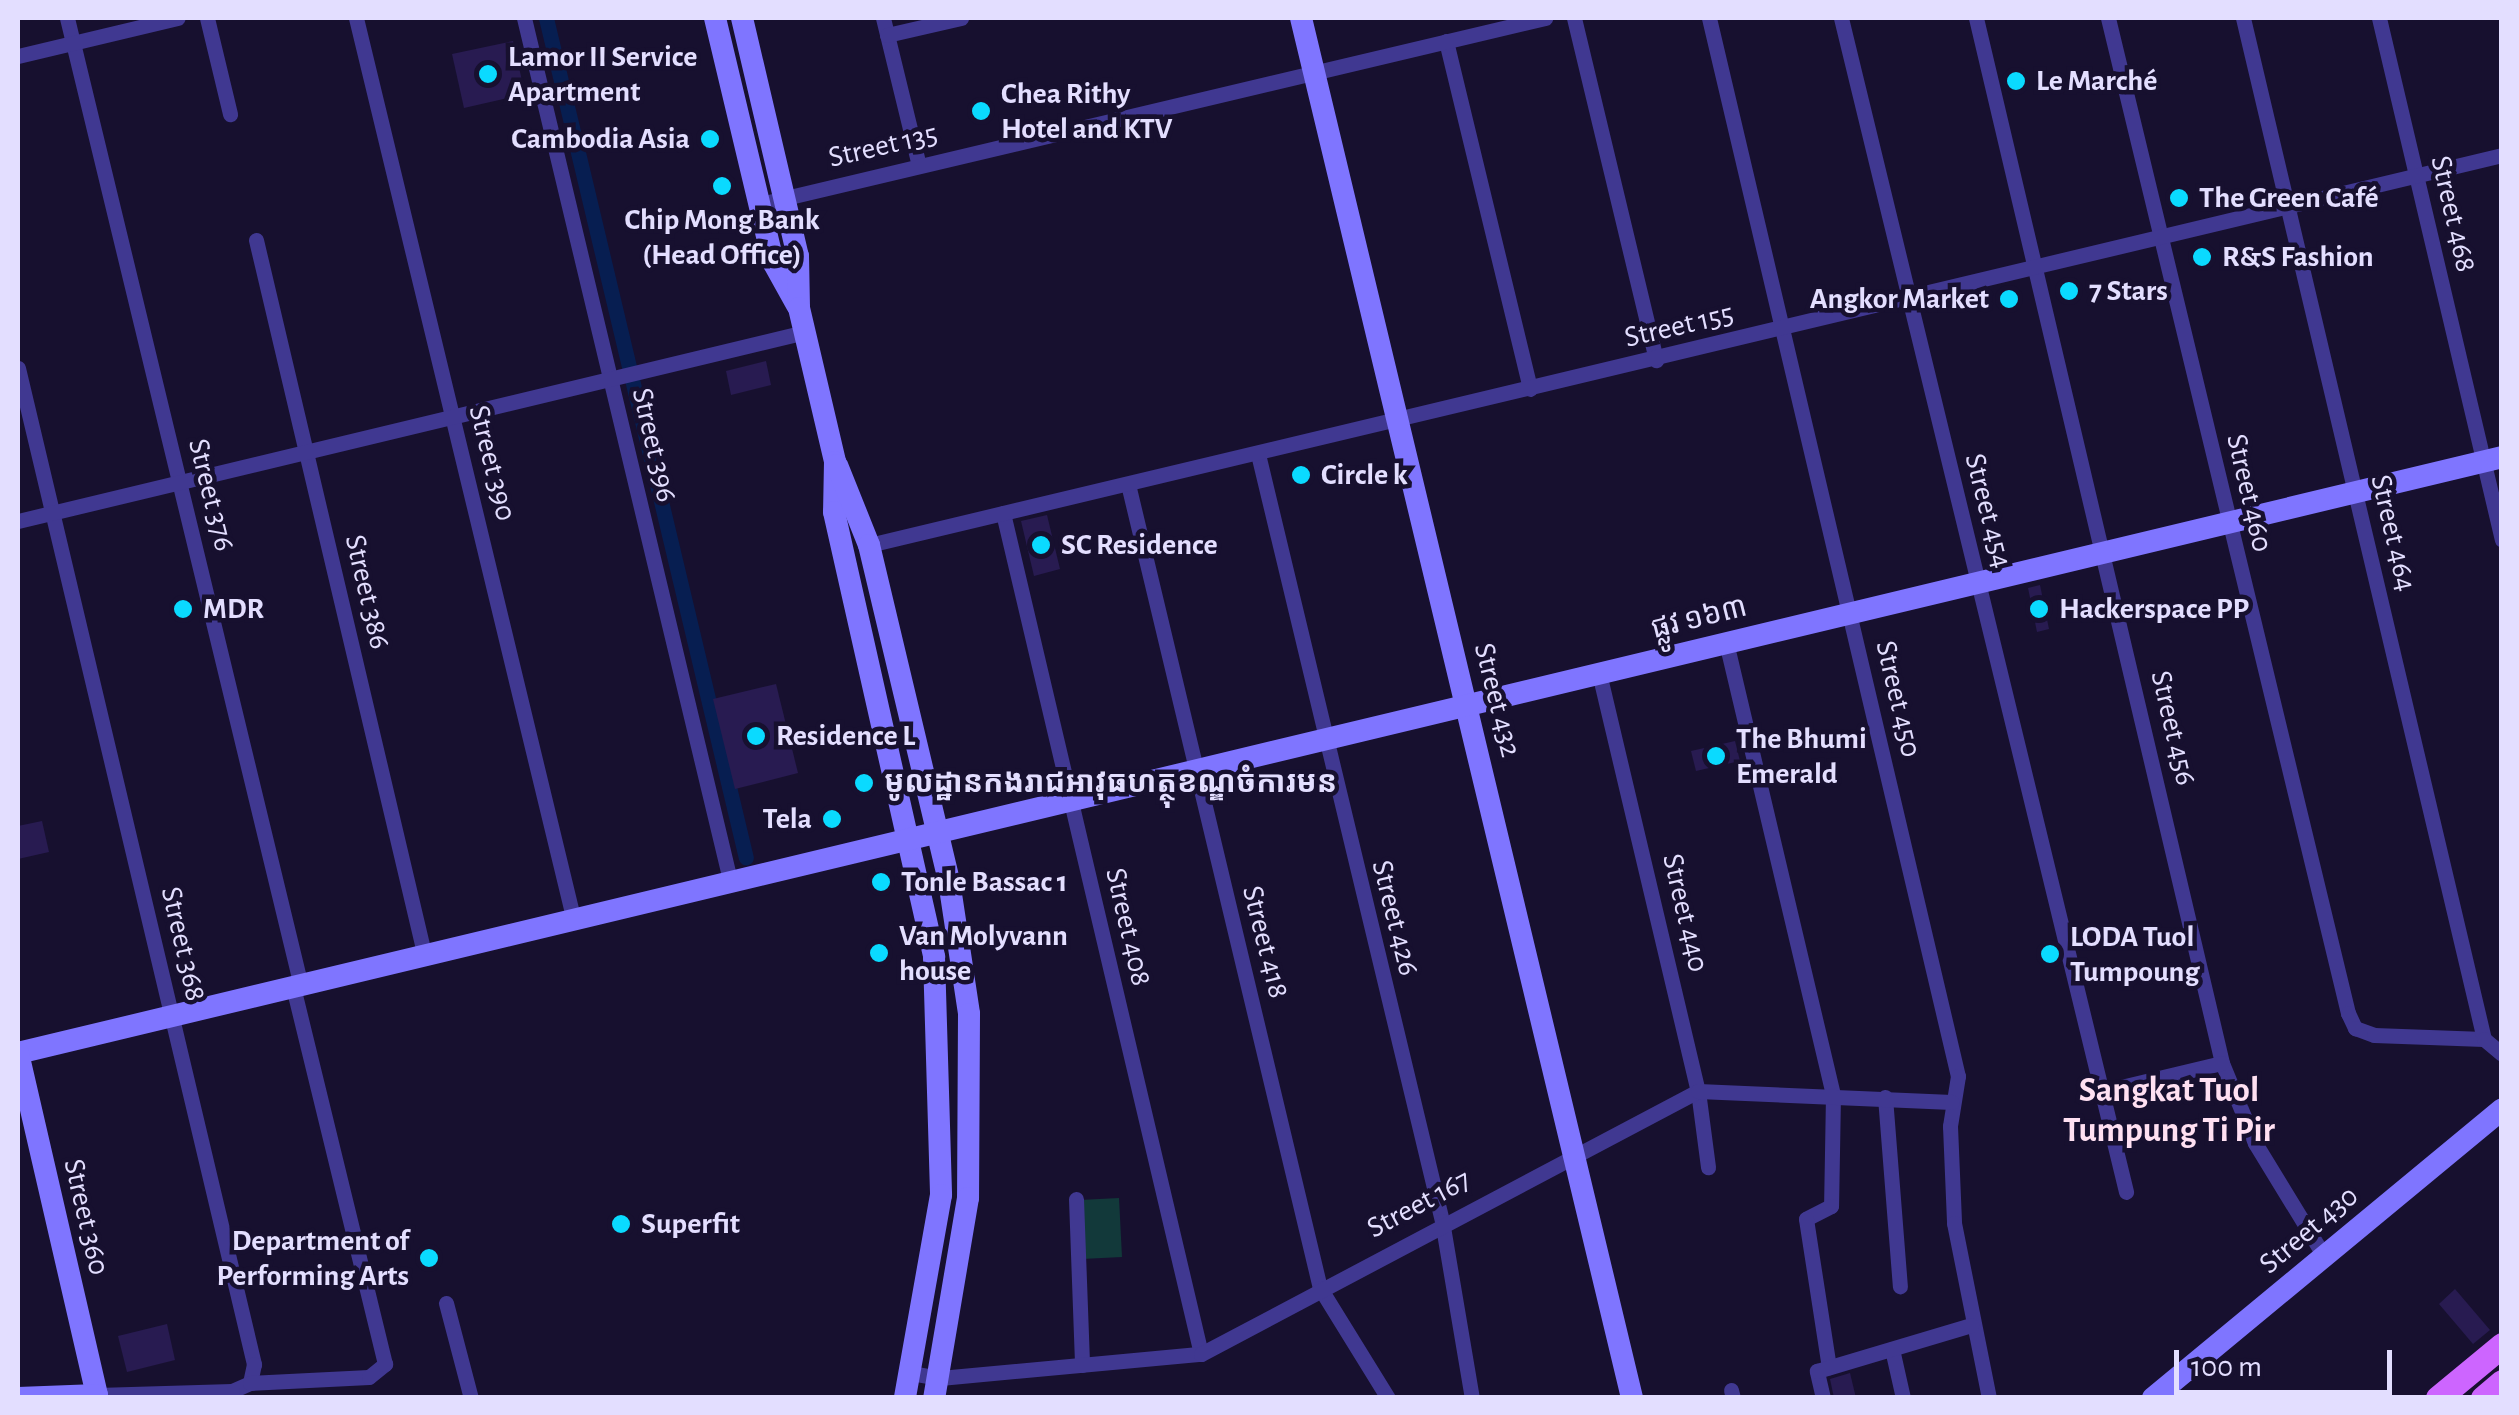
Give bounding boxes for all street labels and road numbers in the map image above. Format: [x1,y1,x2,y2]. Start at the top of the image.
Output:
street label: Street 135 [825,116,941,176]
street label: Street 468 [2422,152,2484,276]
street label: Street 155 [1621,296,1737,356]
street label: Street 396 [623,384,685,506]
street label: Street 390 [460,401,524,525]
street label: Street 460 [2218,431,2280,555]
street label: Street 376 [180,435,242,555]
street label: Street 454 [1956,450,2020,572]
street label: Street 464 [2362,471,2424,595]
street label: Street 386 [336,531,398,653]
street label: ផ្លូវ ១៦៣ [1647,589,1751,647]
street label: Street 450 [1867,637,1929,761]
street label: Street 432 [1466,639,1528,761]
street label: Street 456 [2142,667,2204,789]
street label: Street 440 [1654,850,1716,976]
street label: Street 426 [1363,857,1427,979]
street label: Street 408 [1097,864,1159,990]
street label: Street 418 [1234,882,1296,1002]
street label: Street 368 [152,883,214,1005]
street label: Street 360 [55,1156,117,1278]
street label: Street 167 [1361,1162,1477,1246]
street label: Street 430 [2252,1178,2366,1282]

